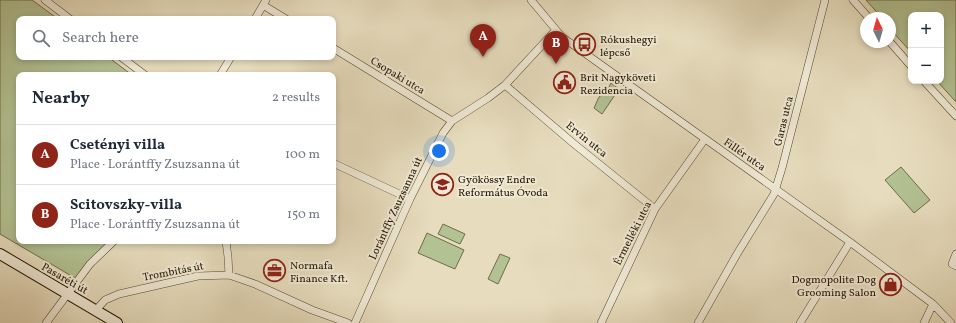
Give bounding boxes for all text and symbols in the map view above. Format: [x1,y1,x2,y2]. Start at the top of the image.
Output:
north arrow [860,12,896,48]
map controls [908,12,944,84]
button: + [908,12,944,48]
search box [16,16,336,60]
pin: A [470,24,496,57]
icon: search [30,27,52,49]
text: Search here [62,28,139,49]
pin: B [543,31,569,64]
bus stop icon: Rókushegyi lépcső [571,32,597,58]
place label: Rókushegyi lépcső [600,33,657,61]
button: − [908,48,944,84]
street label: Csopaki utca [367,54,428,99]
public building icon: Brit Nagyköveti Rezidencia [552,70,578,96]
place label: Brit Nagyköveti Rezidencia [580,71,656,99]
text: Nearby [32,87,90,110]
text: 2 results [272,89,320,107]
street label: Garas utca [771,94,798,148]
street label: Ervin utca [562,119,610,162]
text: Csetényi villa [70,135,165,156]
street label: Fillér utca [720,135,769,175]
your location [429,141,449,161]
text: A [40,146,50,164]
text: 100 m [285,146,320,164]
street label: Lorántffy Zsuzsanna út [366,155,427,263]
text: Place · Lorántffy Zsuzsanna út [70,156,240,174]
school or university icon: Gyökössy Endre Református Óvoda [429,172,455,198]
place label: Gyökössy Endre Református Óvoda [458,173,549,201]
text: Scitovszky-villa [70,195,182,216]
street label: Érmelléki utca [611,199,656,268]
text: B [41,206,49,224]
text: 150 m [287,206,320,224]
text: Place · Lorántffy Zsuzsanna út [70,216,240,234]
office icon: Normafa Finance Kft. [261,258,287,284]
street label: Trombitás út [142,259,205,286]
place label: Normafa Finance Kft. [290,259,348,287]
street label: Pasaréti út [38,260,90,299]
shop icon: Dogmopolite Dog Grooming Salon [878,272,904,298]
place label: Dogmopolite Dog Grooming Salon [792,273,876,301]

